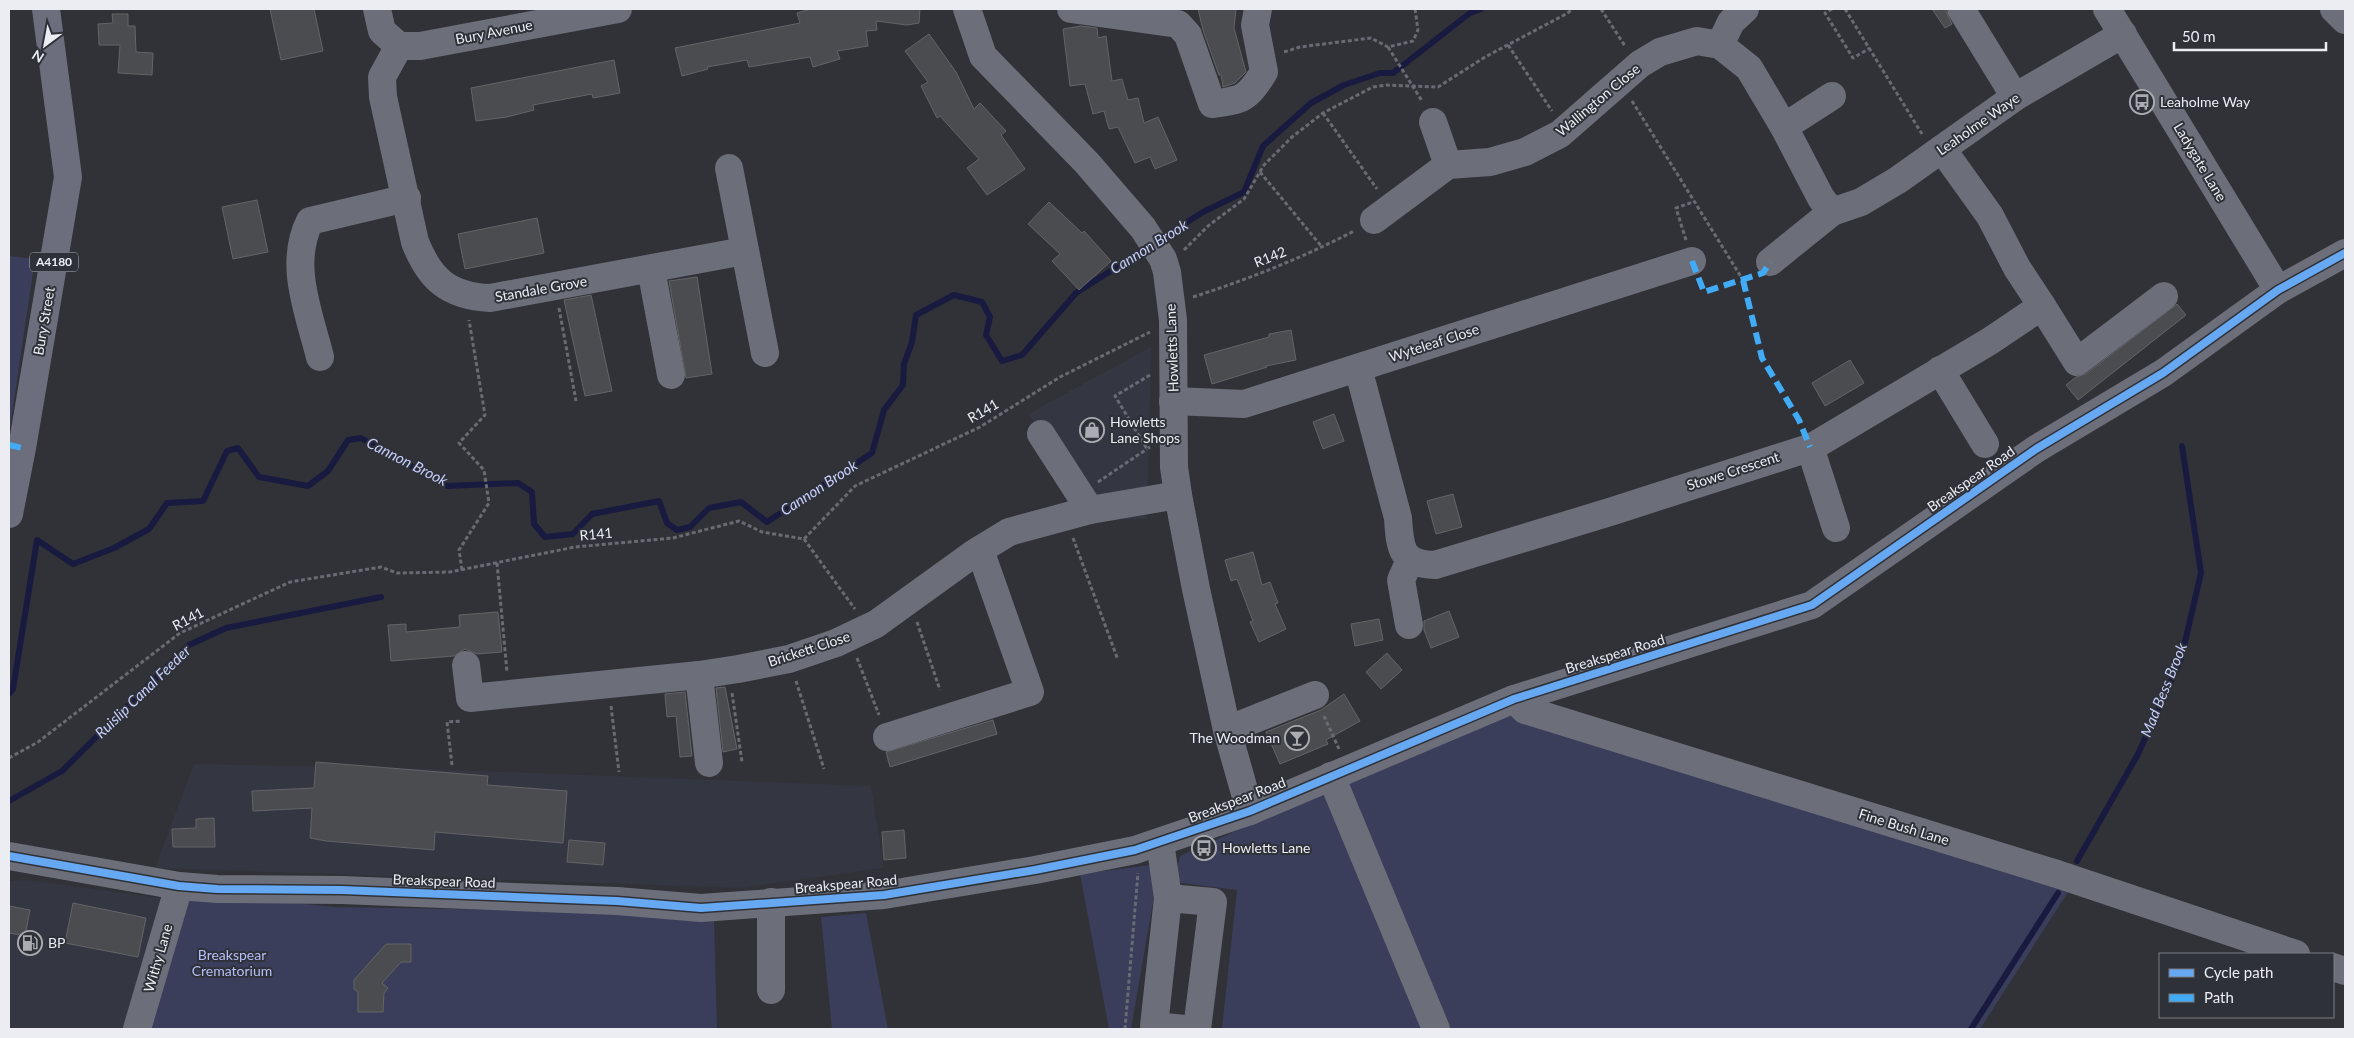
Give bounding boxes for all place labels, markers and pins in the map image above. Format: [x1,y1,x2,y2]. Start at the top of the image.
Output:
bus stop icon: Leaholme Way [2129,89,2155,115]
place label: Leaholme Way [2160,93,2251,110]
place label: Howletts Lane Shops [1110,413,1180,446]
shop icon: Howletts Lane Shops [1079,417,1105,443]
bar icon: The Woodman [1284,725,1310,751]
place label: The Woodman [1190,729,1280,746]
bus stop icon: Howletts Lane [1191,835,1217,861]
place label: Howletts Lane [1222,839,1311,856]
fuel station icon: BP [17,930,43,956]
place label: BP [48,934,65,951]

